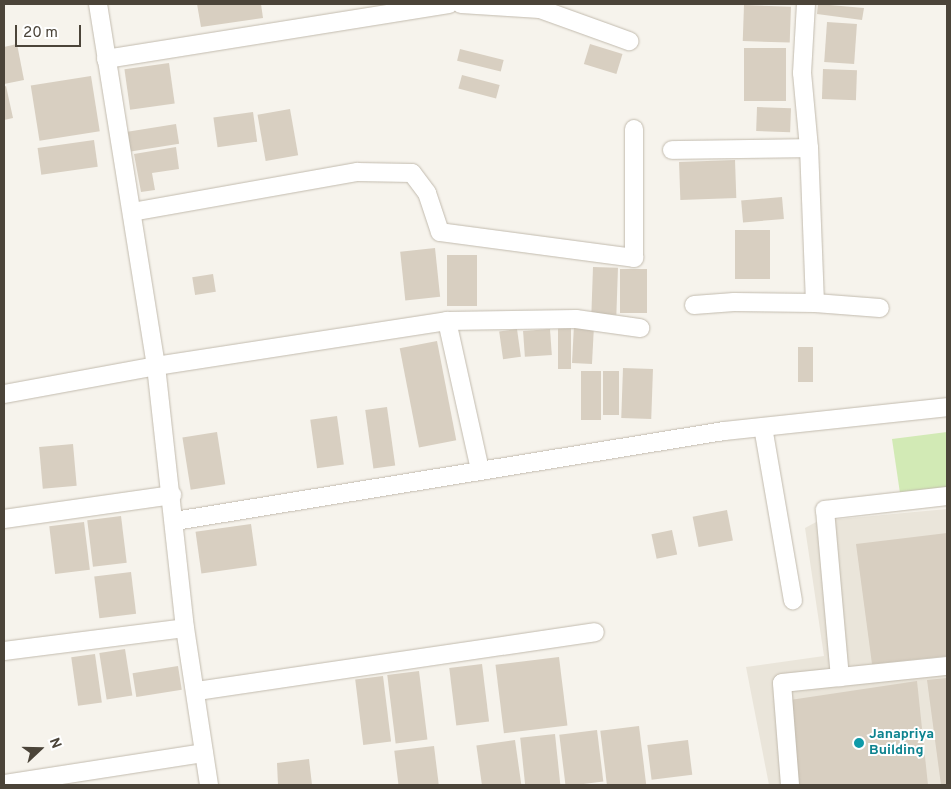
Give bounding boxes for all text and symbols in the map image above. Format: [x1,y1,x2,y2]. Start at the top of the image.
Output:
scale bar [18,15,84,47]
text: 20 m [23,24,58,43]
north arrow [15,724,65,774]
place label: Janapriya Building [869,727,934,760]
text: N [45,736,64,751]
marker: Janapriya Building [853,737,865,749]

